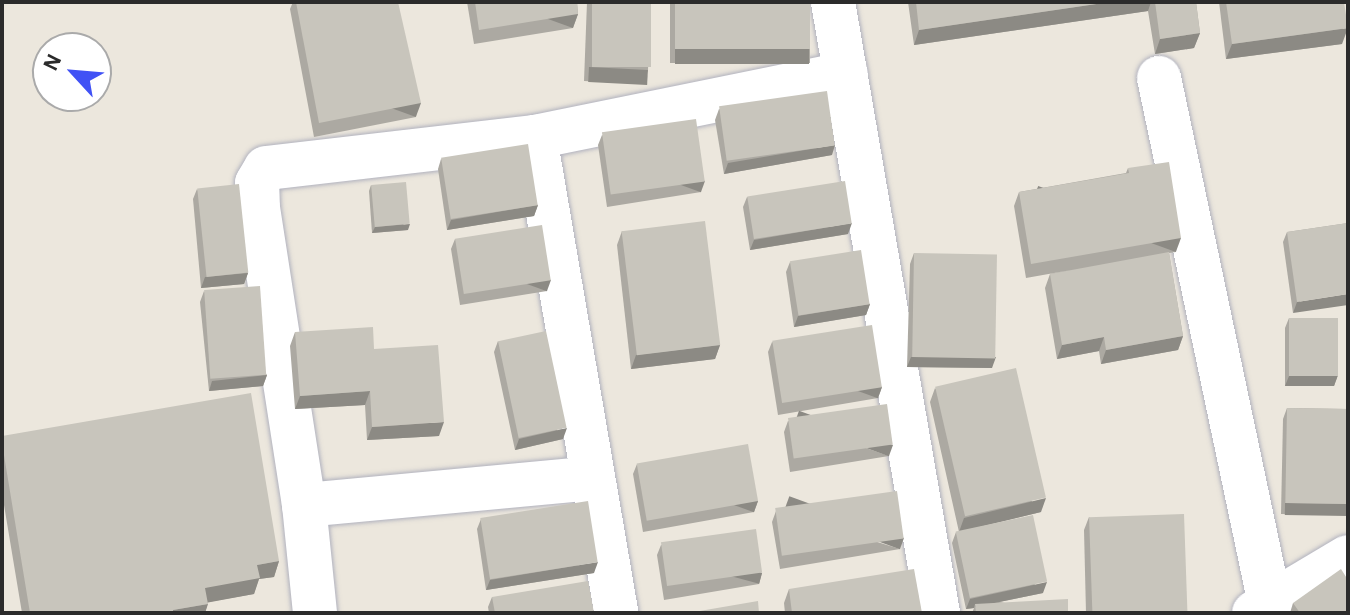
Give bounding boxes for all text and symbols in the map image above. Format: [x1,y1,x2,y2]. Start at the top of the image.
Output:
north arrow [32,32,112,112]
text: N [39,51,65,74]

